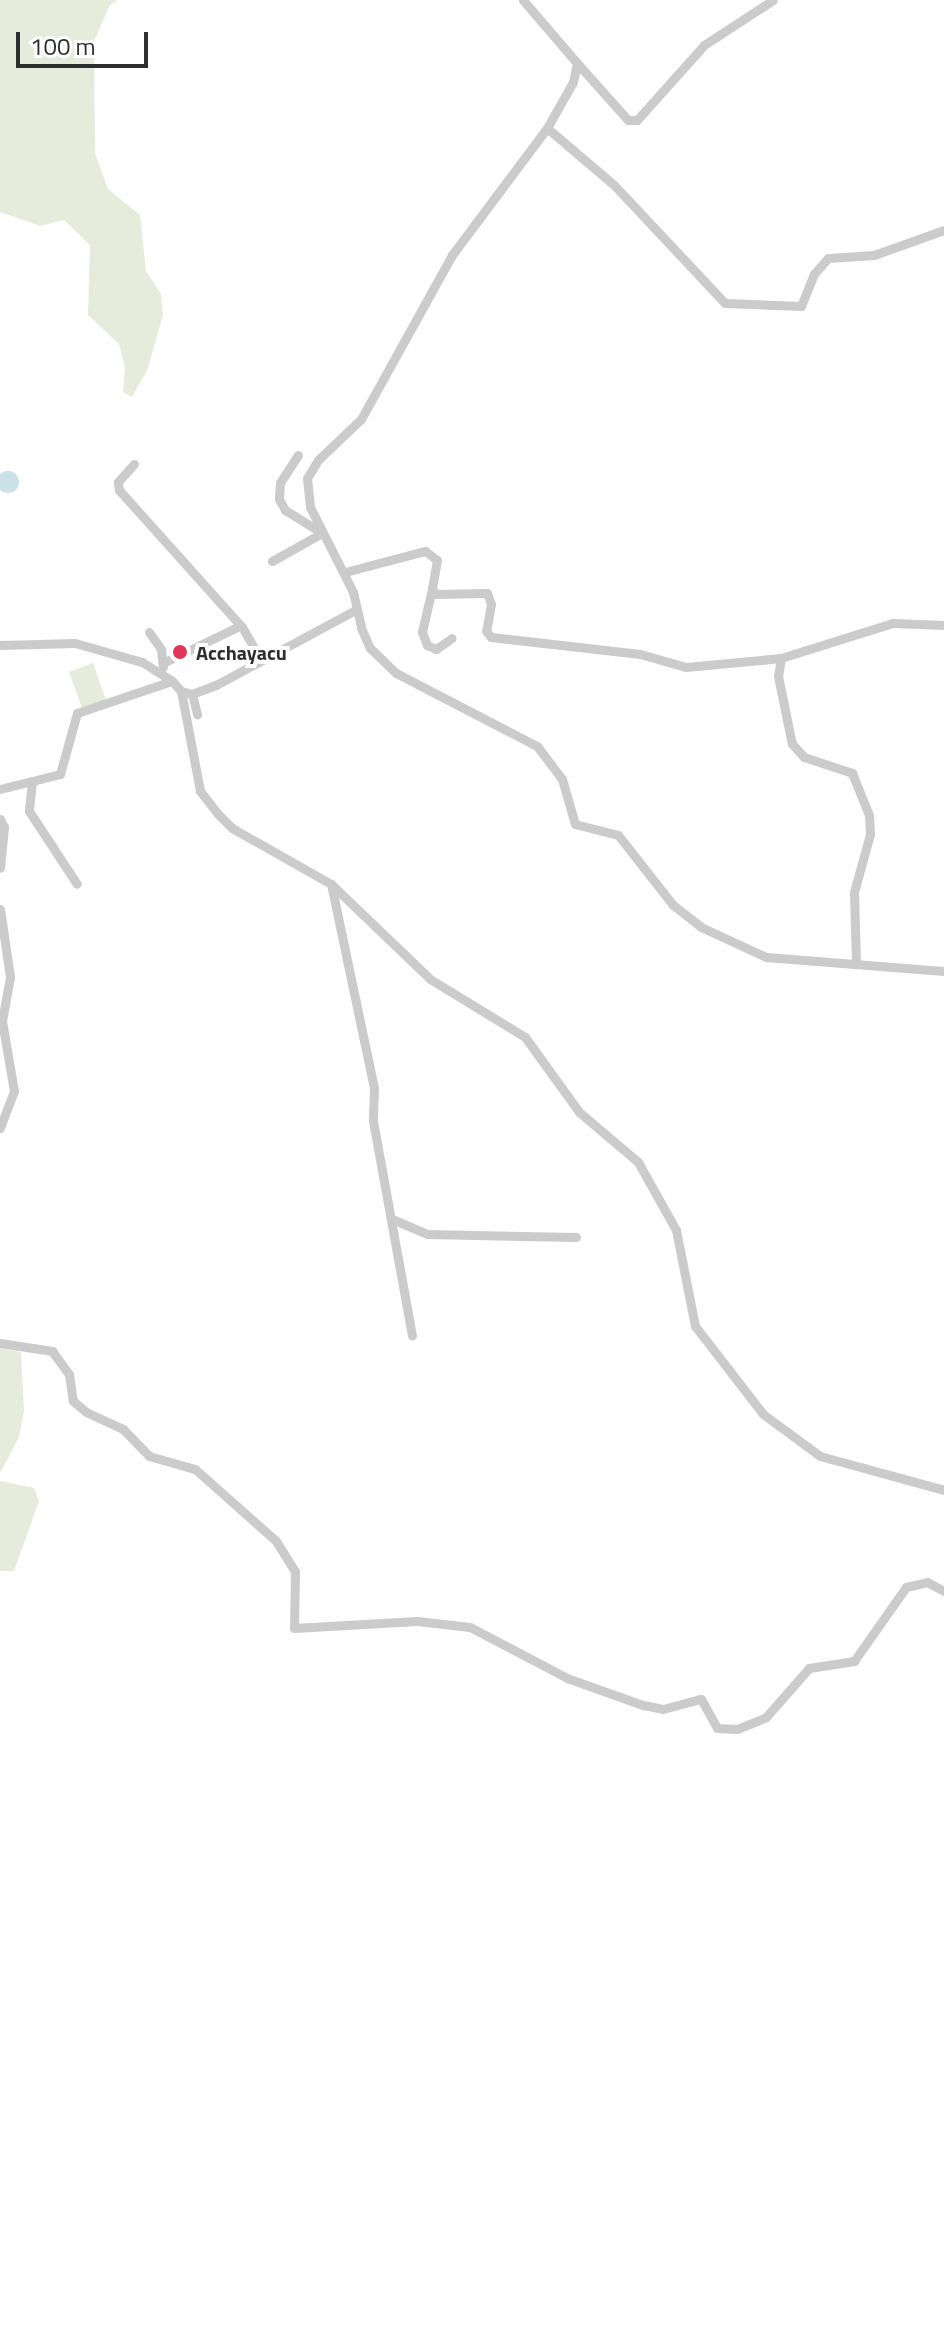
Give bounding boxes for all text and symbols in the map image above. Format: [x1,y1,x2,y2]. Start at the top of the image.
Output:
scale bar [20,16,152,66]
text: 100 m [30,28,96,64]
place label: Acchayacu [196,640,287,664]
marker: Acchayacu [171,643,189,661]

